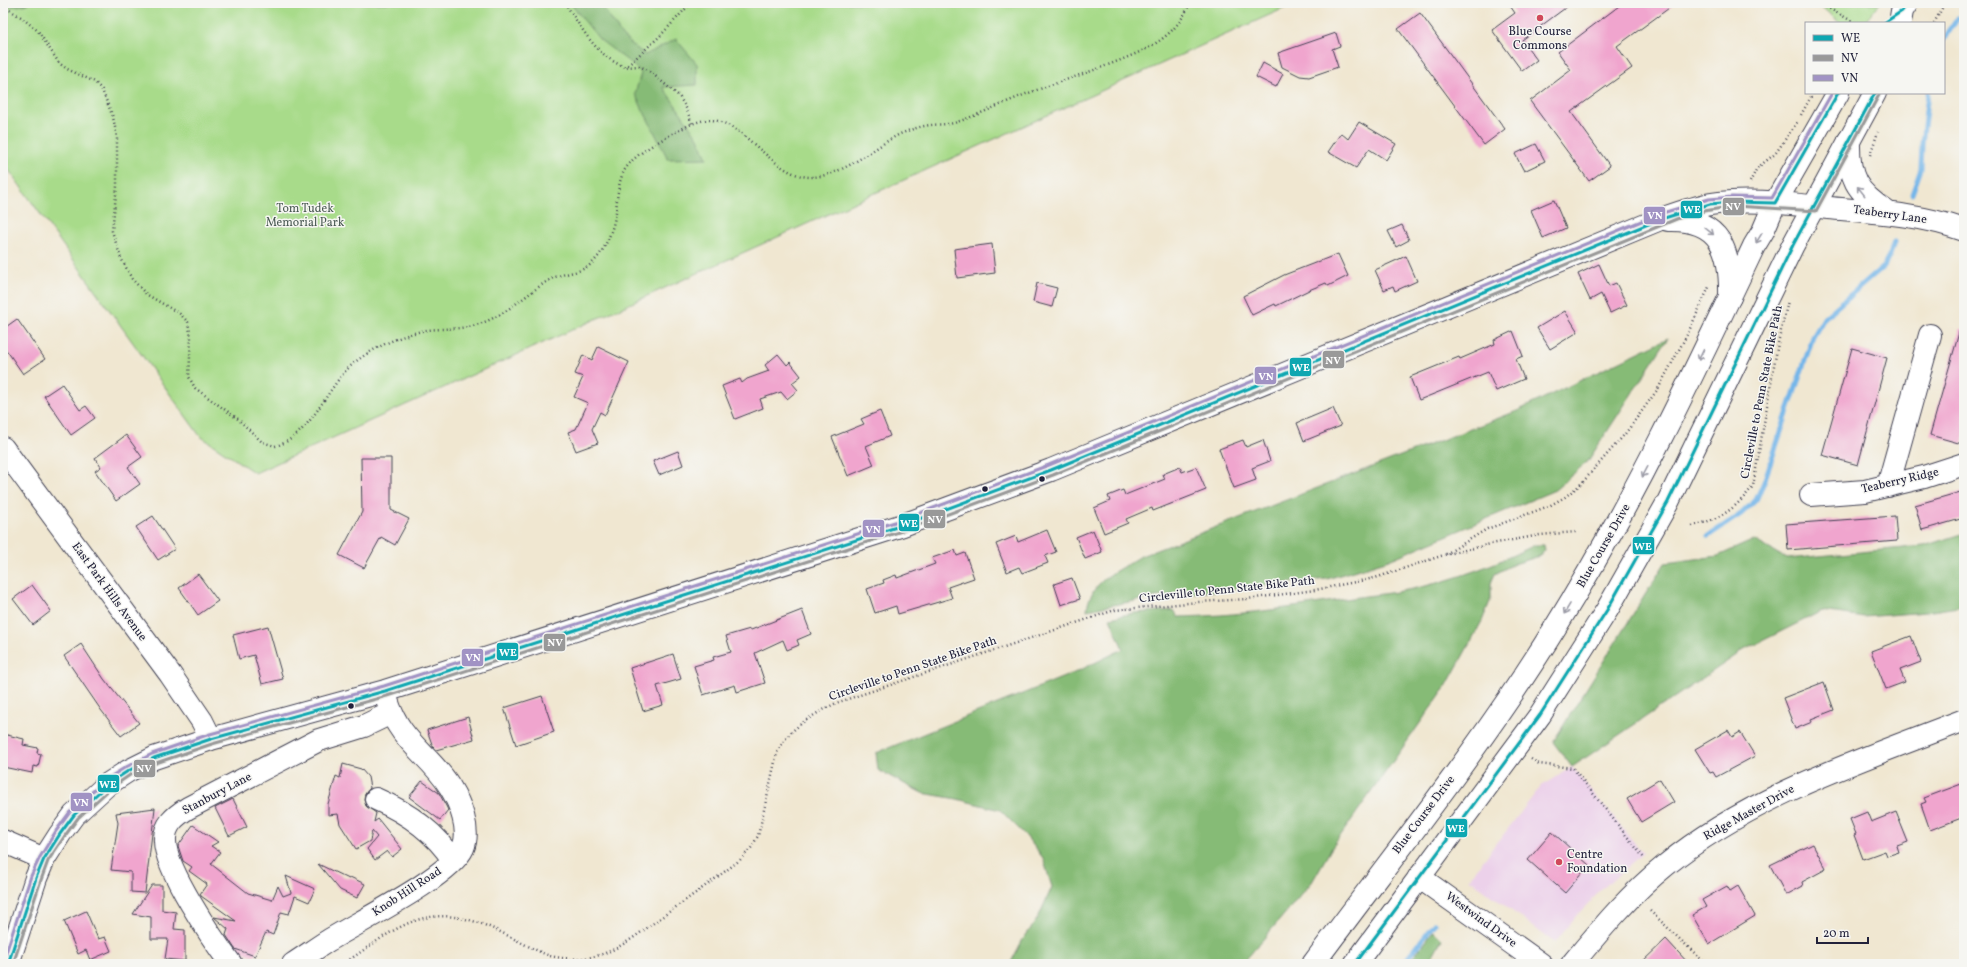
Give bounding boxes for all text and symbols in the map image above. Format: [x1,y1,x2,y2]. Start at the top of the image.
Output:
marker: Blue Course Commons [1535,13,1545,23]
legend [1805,22,1945,94]
place label: Blue Course Commons [1509,24,1572,54]
text: WE [1841,31,1860,47]
text: NV [1841,51,1858,67]
text: VN [1841,71,1858,87]
one-way arrow [1857,186,1866,196]
line badge: NV [1722,197,1745,216]
line badge: WE [1680,200,1703,219]
text: NV [1725,200,1741,215]
park label: Tom Tudek Memorial Park [266,201,345,231]
street label: Teaberry Lane [1852,202,1928,228]
text: WE [1683,203,1701,218]
line badge: VN [1643,206,1666,225]
text: VN [1647,209,1663,224]
one-way arrow [1703,227,1714,235]
one-way arrow [1754,232,1762,244]
street label: Circleville to Penn State Bike Path [1737,304,1787,480]
one-way arrow [1697,348,1704,360]
line badge: NV [1322,350,1345,369]
text: NV [1325,354,1341,369]
line badge: WE [1289,357,1312,377]
text: WE [1292,361,1310,376]
line badge: VN [1254,366,1277,385]
text: VN [1258,370,1274,385]
street label: Teaberry Ridge [1860,464,1941,498]
one-way arrow [1641,466,1648,478]
unlabelled marker [1037,474,1047,484]
unlabelled marker [980,484,990,494]
street label: Blue Course Drive [1573,501,1635,591]
line badge: NV [923,509,946,529]
line badge: WE [898,513,920,532]
text: NV [927,513,943,528]
text: WE [900,517,918,532]
line badge: VN [862,519,885,538]
text: VN [865,523,881,538]
line badge: WE [1632,536,1655,555]
street label: East Park Hills Avenue [68,539,150,645]
text: WE [1634,540,1652,555]
street label: Circleville to Penn State Bike Path [1138,573,1316,607]
one-way arrow [1562,603,1570,615]
line badge: NV [543,633,566,652]
street label: Circleville to Penn State Bike Path [827,633,999,705]
text: NV [547,636,563,651]
line badge: WE [496,642,519,661]
text: WE [499,646,517,661]
line badge: VN [461,648,484,667]
text: VN [465,651,481,666]
unlabelled marker [346,701,356,711]
line badge: NV [133,759,156,778]
text: NV [136,762,152,777]
street label: Stanbury Lane [180,769,255,819]
street label: Blue Course Drive [1389,772,1459,858]
line badge: WE [97,774,120,793]
text: WE [99,778,117,793]
street label: Ridge Master Drive [1701,781,1798,845]
line badge: VN [70,792,93,812]
text: VN [73,796,89,811]
line badge: WE [1445,818,1468,838]
text: WE [1447,822,1465,837]
place label: Centre Foundation [1567,847,1627,877]
marker: Centre Foundation [1554,857,1564,867]
street label: Knob Hill Road [369,863,445,920]
street label: Westwind Drive [1442,889,1520,952]
scale bar [1817,919,1868,945]
text: 20 m [1823,926,1850,942]

